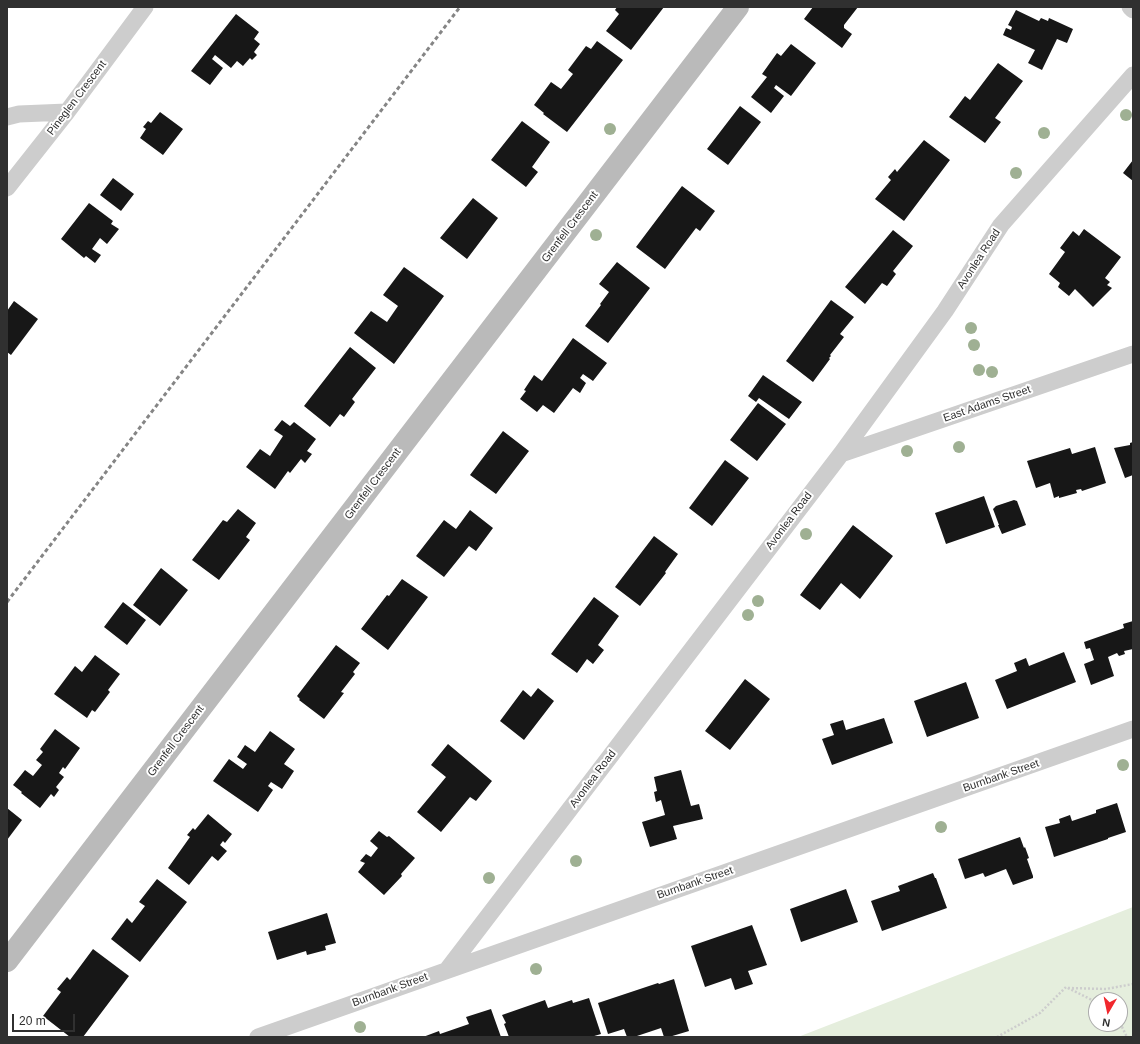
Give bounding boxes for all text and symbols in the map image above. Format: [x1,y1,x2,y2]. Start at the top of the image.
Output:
street label: Pineglen Crescent [45,58,109,138]
street label: Grenfell Crescent [539,189,601,265]
street label: Avonlea Road [955,227,1003,291]
street label: East Adams Street [941,383,1033,425]
street label: Grenfell Crescent [342,446,404,522]
street label: Avonlea Road [763,490,815,552]
street label: Grenfell Crescent [145,703,207,779]
street label: Avonlea Road [567,748,619,810]
street label: Burnbank Street [961,757,1041,795]
street label: Burnbank Street [655,864,735,902]
street label: Burnbank Street [350,970,430,1010]
north arrow [1088,992,1128,1032]
scale bar [14,1006,77,1032]
text: 20 m [19,1014,46,1028]
text: N [1101,1016,1111,1029]

